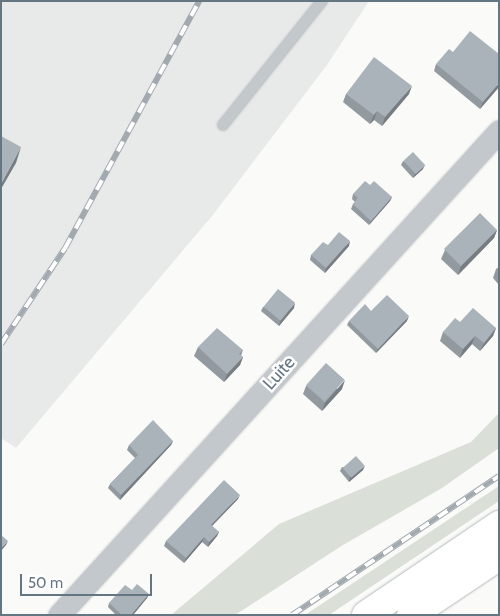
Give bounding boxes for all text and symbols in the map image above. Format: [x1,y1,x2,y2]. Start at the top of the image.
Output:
street label: Luite [258,352,300,394]
scale bar [22,564,155,596]
text: 50 m [28,574,63,592]

